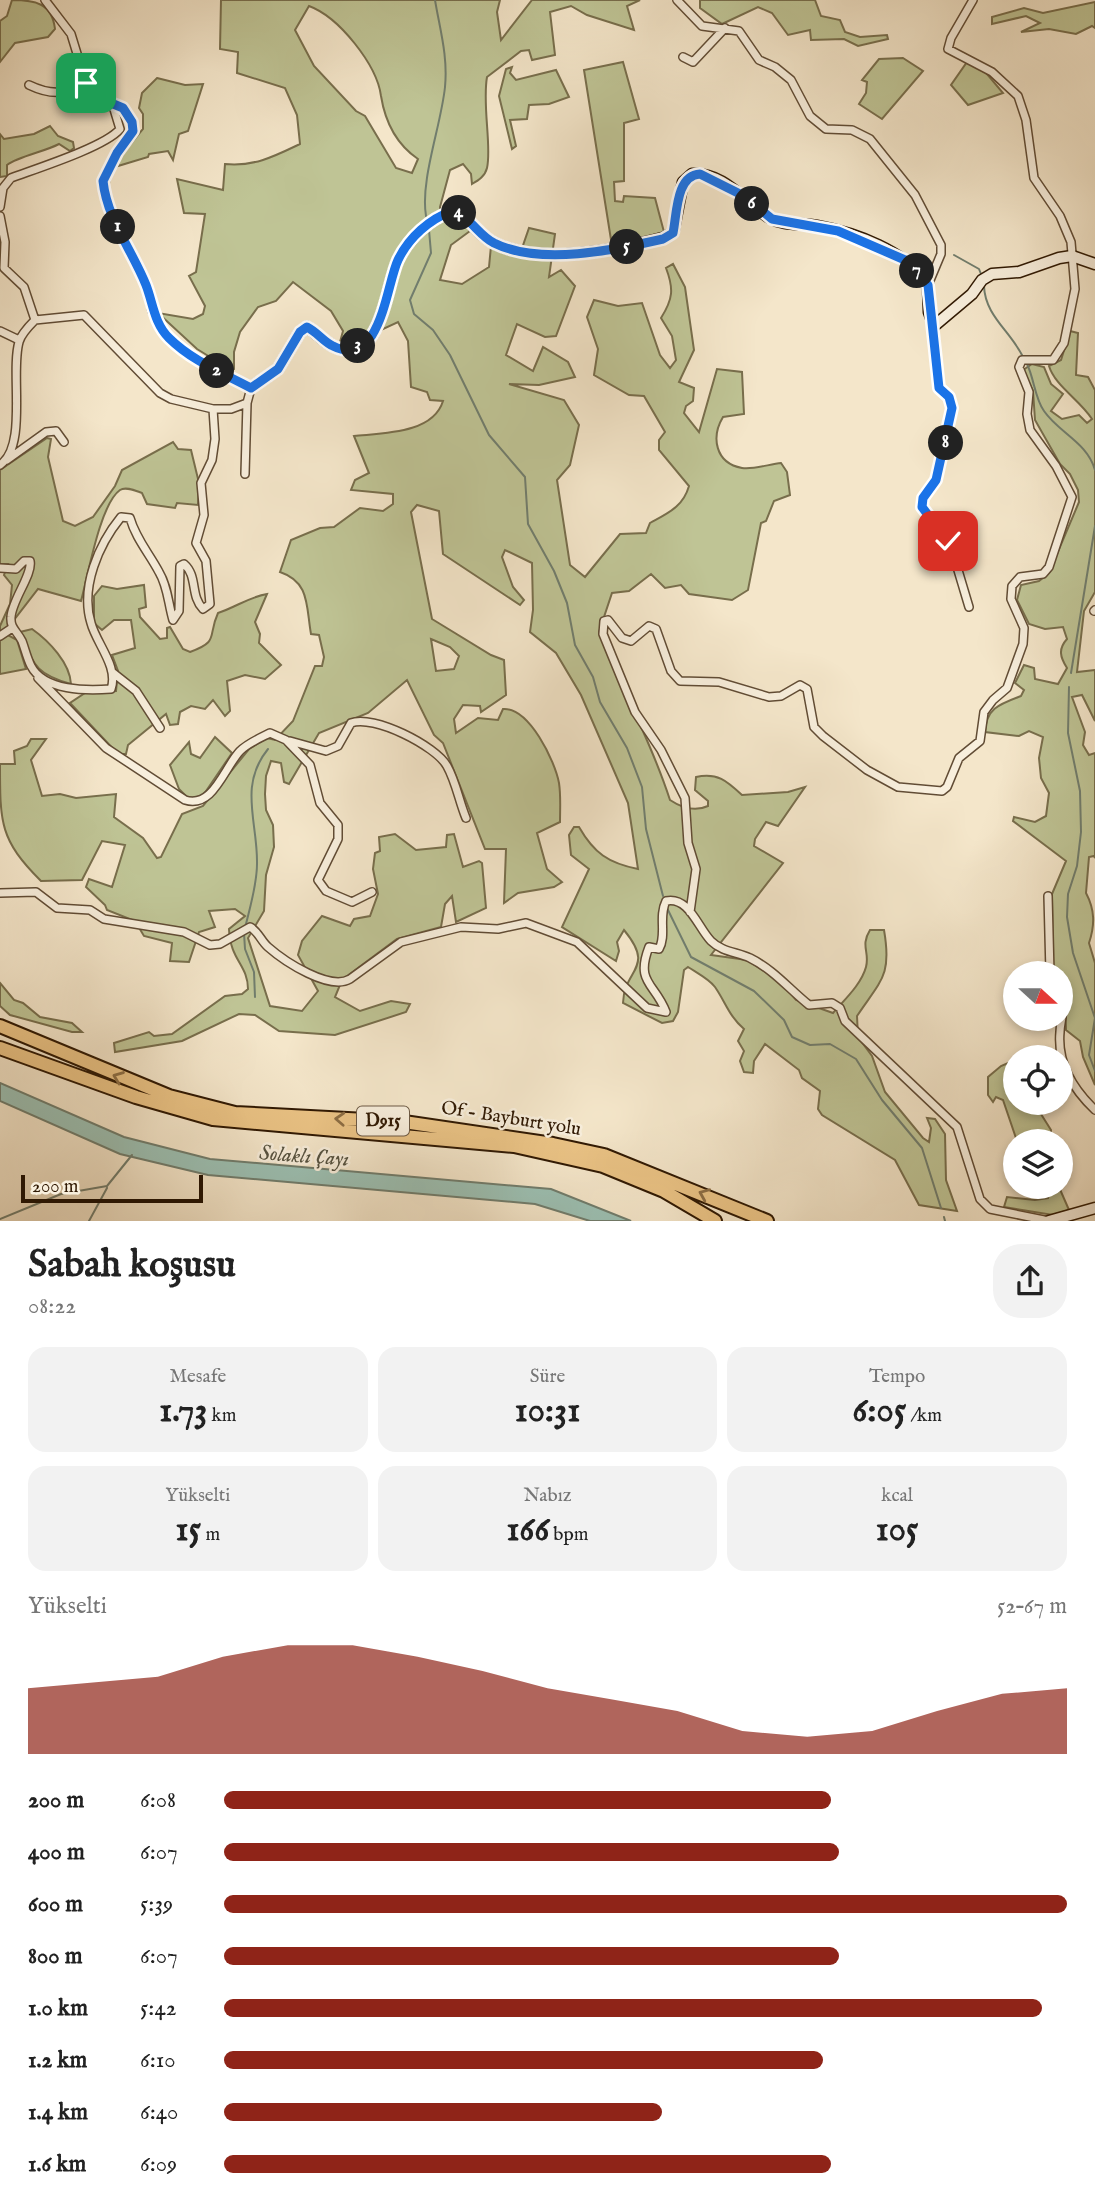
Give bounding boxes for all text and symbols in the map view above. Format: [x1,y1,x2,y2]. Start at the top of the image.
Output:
pin [56,53,116,113]
icon: arrive [67,64,105,102]
pin: 6 [734,186,770,222]
text: 6 [747,191,756,215]
pin: 4 [442,196,476,230]
text: 4 [454,200,463,224]
pin: 1 [100,210,136,244]
text: 1 [114,214,121,238]
pin: 5 [610,230,644,264]
text: 5 [623,234,630,258]
pin: 7 [900,254,934,288]
text: 7 [912,258,921,282]
pin: 3 [340,328,376,364]
text: 3 [354,333,361,357]
pin: 2 [200,354,234,388]
text: 2 [212,358,221,382]
pin: 8 [928,426,964,460]
text: 8 [942,430,949,454]
pin [918,511,978,571]
icon: check [929,522,967,560]
north arrow [1003,961,1073,1031]
map controls [1003,961,1073,1199]
button: locate [1003,1045,1073,1115]
one-way arrow [113,1071,125,1085]
street label: Of - Bayburt yolu [439,1096,583,1142]
road number: D915 [357,1106,409,1136]
one-way arrow [334,1111,345,1126]
button: layers [1003,1129,1073,1199]
water label: Solaklı Çayı [258,1140,350,1174]
scale bar [21,1172,203,1204]
text: 200 m [32,1175,78,1199]
one-way arrow [699,1188,711,1202]
text: Sabah koşusu [28,1242,236,1290]
button: share [993,1244,1067,1318]
text: 08:22 [28,1292,76,1321]
text: Mesafe [169,1365,226,1389]
text: Süre [530,1365,565,1389]
text: Tempo [869,1365,925,1389]
text: 1.73 [159,1389,207,1434]
text: 10:31 [515,1389,580,1434]
text: 6:05 [852,1389,906,1434]
text: km [207,1404,236,1428]
text: /km [906,1404,942,1428]
text: Yükselti [165,1484,230,1508]
text: Nabız [523,1484,572,1508]
text: kcal [881,1484,913,1508]
text: 15 [176,1508,201,1553]
text: 166 [507,1508,549,1553]
text: 105 [876,1508,919,1553]
text: m [201,1523,220,1547]
text: bpm [549,1523,588,1547]
text: Yükselti [28,1592,107,1621]
text: 52–67 m [997,1592,1067,1621]
text: 200 m [28,1786,84,1815]
text: 6:08 [140,1786,176,1815]
text: 400 m [28,1838,85,1867]
text: 6:07 [140,1838,178,1867]
text: 600 m [28,1890,83,1919]
text: 5:39 [140,1890,173,1919]
text: 800 m [28,1942,82,1971]
text: 6:07 [140,1942,178,1971]
text: 1.0 km [28,1994,88,2023]
text: 5:42 [140,1994,176,2023]
text: 1.2 km [28,2046,87,2075]
text: 6:10 [140,2046,176,2075]
text: 1.4 km [28,2098,88,2127]
text: 6:40 [140,2098,178,2127]
text: 1.6 km [28,2150,86,2179]
text: 6:09 [140,2150,177,2179]

